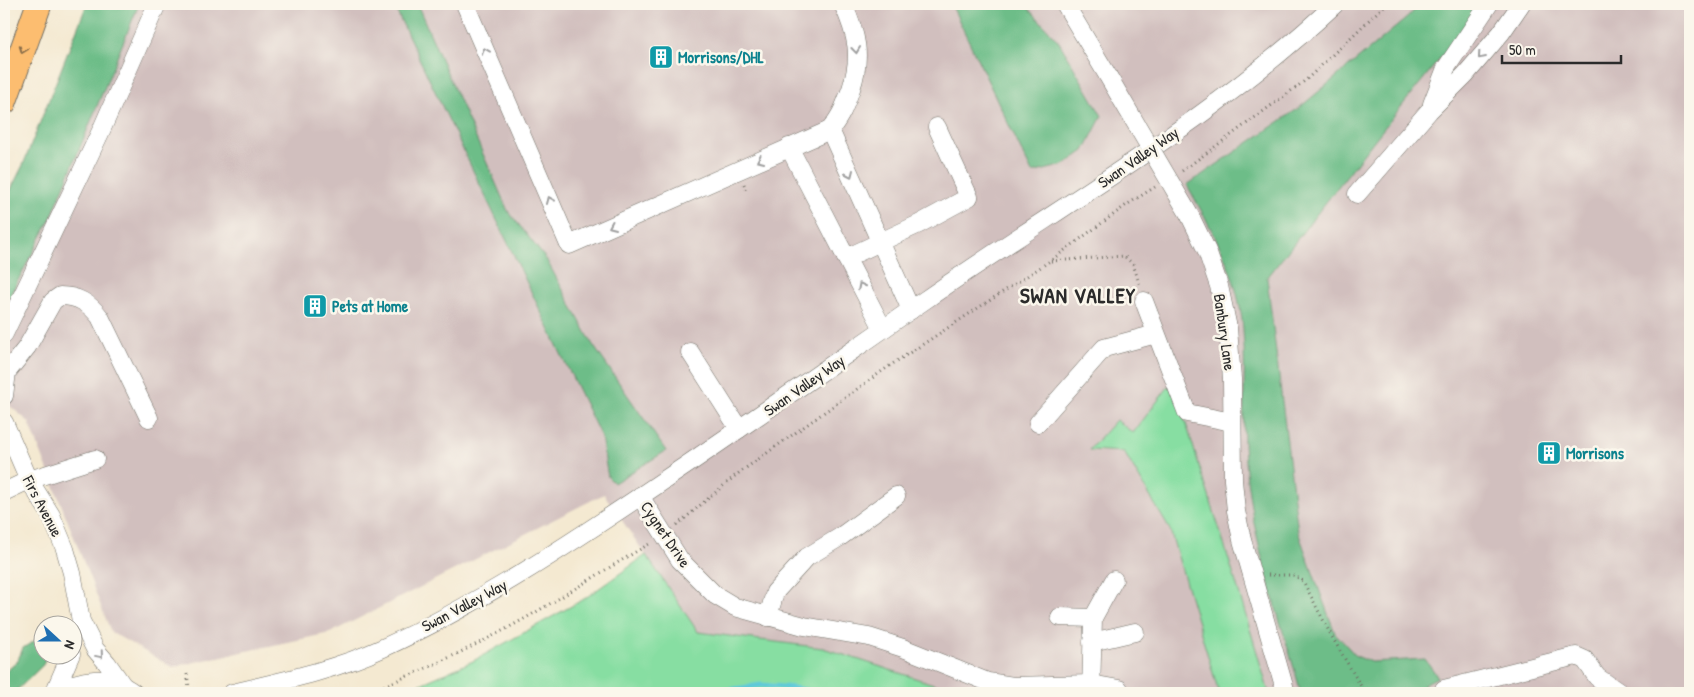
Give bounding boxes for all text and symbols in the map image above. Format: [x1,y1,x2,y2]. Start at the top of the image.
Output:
scale bar [1502,32,1620,64]
text: 50 m [1509,39,1536,60]
building icon: Morrisons/DHL [648,44,674,70]
one-way arrow [19,45,29,53]
place label: Morrisons/DHL [678,46,764,68]
one-way arrow [481,47,492,56]
one-way arrow [850,47,861,55]
one-way arrow [1477,51,1486,60]
street label: Swan Valley Way [1093,121,1183,193]
one-way arrow [756,153,765,164]
one-way arrow [843,169,854,178]
one-way arrow [545,196,556,205]
one-way arrow [608,220,617,230]
district label: SWAN VALLEY [1020,281,1136,310]
one-way arrow [857,282,867,291]
street label: Banbury Lane [1209,292,1241,372]
building icon: Pets at Home [302,293,328,319]
place label: Pets at Home [332,295,409,317]
street label: Swan Valley Way [759,349,849,421]
building icon: Morrisons [1536,440,1562,466]
place label: Morrisons [1566,442,1625,464]
street label: Firs Avenue [17,471,69,541]
street label: Cygnet Drive [636,497,697,572]
street label: Swan Valley Way [417,573,511,637]
north arrow [32,614,82,664]
text: N [60,638,81,652]
one-way arrow [94,649,103,658]

